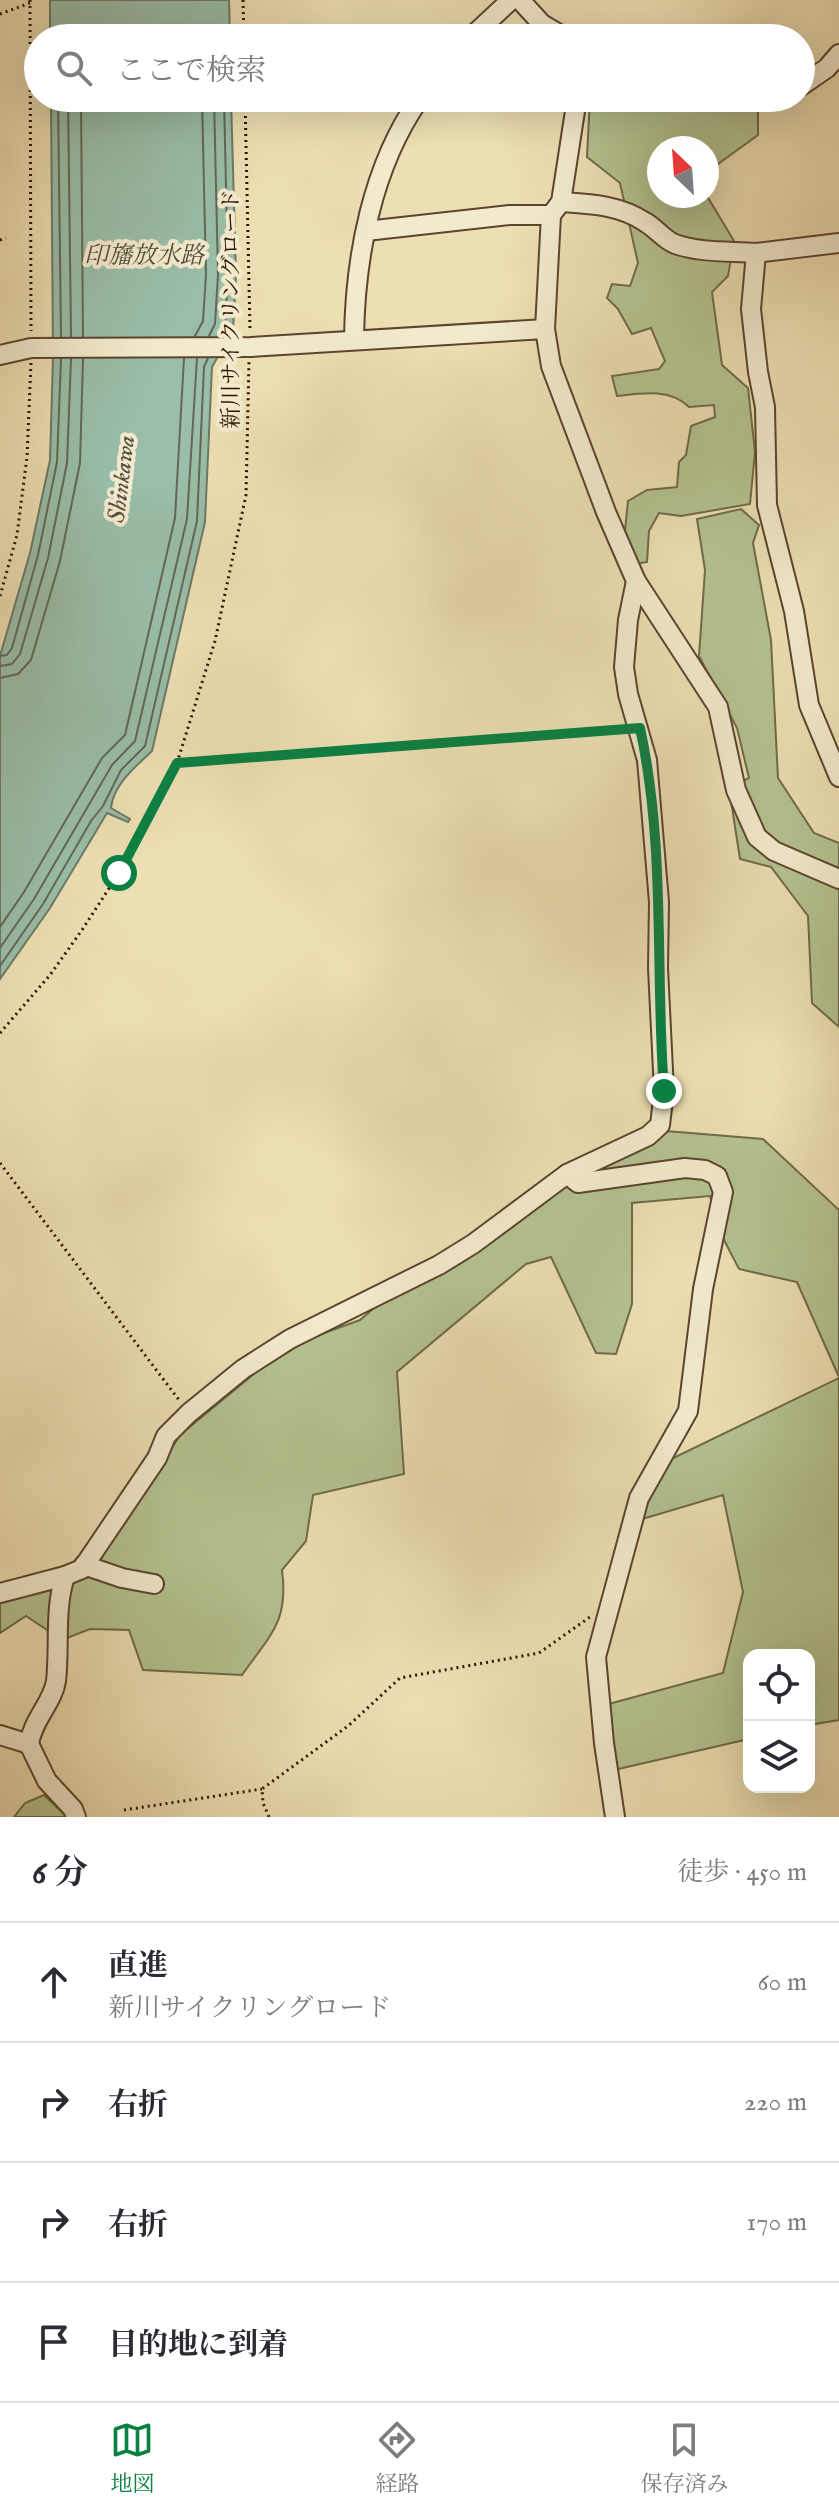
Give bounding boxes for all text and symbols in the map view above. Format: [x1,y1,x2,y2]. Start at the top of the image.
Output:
search box [24,24,815,112]
icon: search [52,46,96,90]
text: ここで検索 [116,53,266,91]
north arrow [647,136,719,208]
street label: 新川サイクリングロード [218,189,246,429]
water label: 印旛放水路 [84,241,206,272]
water label: Shinkawa [102,434,143,525]
route start [101,855,137,891]
route end [646,1073,682,1109]
map controls [743,1649,815,1793]
button: locate [743,1649,815,1721]
button: layers [743,1721,815,1793]
text: 6 分 [32,1852,88,1895]
text: 徒歩 · 450 m [677,1856,807,1889]
text: 直進 [108,1948,168,1986]
icon: ahead [32,1960,76,2004]
text: 60 m [758,1966,807,1999]
text: 新川サイクリングロード [108,1992,391,2025]
icon: right [32,2080,76,2124]
text: 220 m [744,2086,807,2119]
text: 右折 [108,2087,168,2125]
icon: right [32,2200,76,2244]
text: 170 m [747,2206,807,2239]
text: 右折 [108,2207,168,2245]
icon: arrive [32,2320,76,2364]
text: 目的地に到着 [108,2327,288,2365]
tab: 地図 [110,2418,155,2499]
tab: 経路 [375,2418,420,2499]
tab: 保存済み [640,2418,729,2499]

